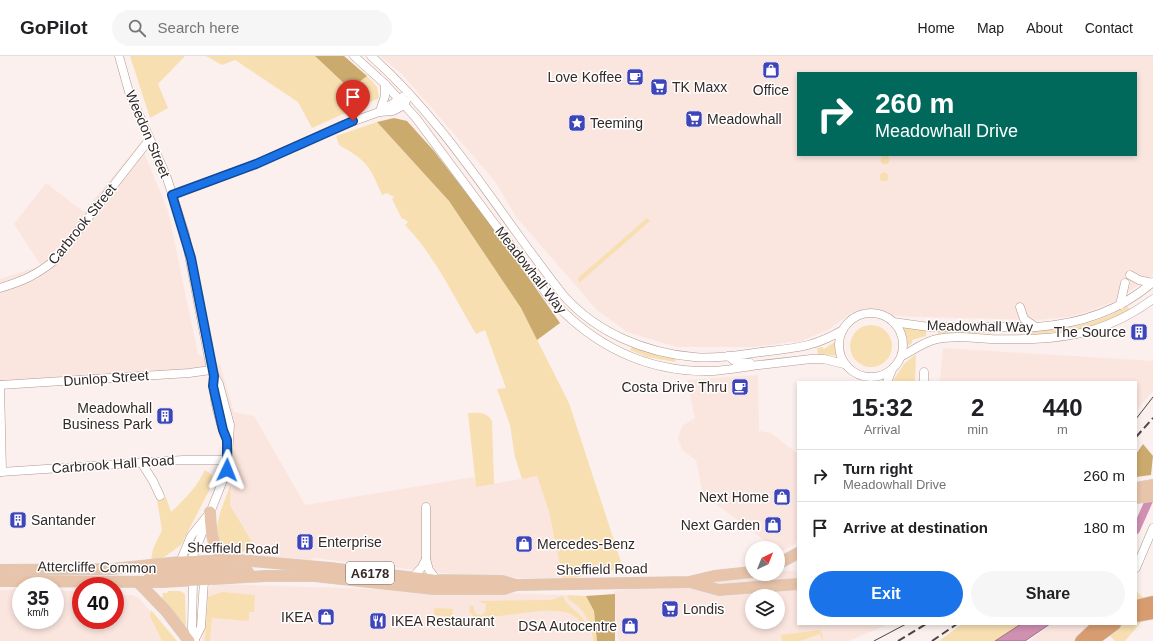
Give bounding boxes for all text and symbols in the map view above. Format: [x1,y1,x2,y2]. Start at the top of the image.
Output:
search box [112,10,392,46]
text: GoPilot [20,17,88,38]
icon: search [126,17,148,39]
text: Search here [158,19,239,36]
text: Home [918,20,955,36]
text: Map [977,20,1004,36]
text: About [1026,20,1063,36]
text: Contact [1085,20,1133,36]
shop icon: Office [761,60,781,80]
cafe icon: Love Koffee [625,67,645,87]
place label: Love Koffee [548,69,622,85]
supermarket icon: TK Maxx [649,77,669,97]
place label: TK Maxx [672,79,727,95]
pin [336,80,370,121]
place label: Office [753,82,789,98]
icon: arrive [342,86,364,108]
street label: Weedon Street [122,88,174,180]
icon: right [809,88,861,140]
text: 260 m [875,88,954,119]
supermarket icon: Meadowhall [684,109,704,129]
place label: Meadowhall [707,111,782,127]
place icon: Teeming [567,113,587,133]
place label: Teeming [590,115,643,131]
text: Meadowhall Drive [875,121,1018,141]
street label: Carbrook Street [45,180,119,267]
street label: Meadowhall Way [492,223,570,317]
street label: Meadowhall Way [927,317,1033,335]
building icon: The Source [1129,322,1149,342]
place label: The Source [1054,324,1126,340]
street label: Dunlop Street [63,367,149,389]
cafe icon: Costa Drive Thru [730,377,750,397]
place label: Costa Drive Thru [621,379,727,395]
text: 15:32 [851,394,913,421]
text: 2 [971,394,984,421]
text: 440 [1043,394,1083,421]
place label: Meadowhall Business Park [63,400,153,432]
building icon: Meadowhall Business Park [155,406,175,426]
text: Arrival [864,422,901,437]
text: min [967,422,988,437]
text: m [1057,422,1068,437]
position arrow [206,449,248,491]
street label: Carbrook Hall Road [51,452,175,476]
text: Turn right [843,460,913,477]
icon: right [809,465,831,487]
text: 260 m [1083,467,1125,484]
text: Meadowhall Drive [843,477,946,492]
shop icon: Next Home [772,487,792,507]
place label: Next Home [699,489,769,505]
building icon: Santander [8,510,28,530]
place label: Santander [31,512,96,528]
shop icon: Next Garden [763,515,783,535]
place label: Next Garden [681,517,760,533]
icon: arrive [809,517,831,539]
text: Arrive at destination [843,519,988,536]
text: 180 m [1083,519,1125,536]
building icon: Enterprise [295,532,315,552]
place label: Enterprise [318,534,382,550]
shop icon: Mercedes-Benz [514,534,534,554]
place label: Mercedes-Benz [537,536,635,552]
street label: Sheffield Road [187,539,279,557]
north arrow [745,541,785,581]
map controls [745,541,785,629]
street label: Attercliffe Common [37,558,157,576]
street label: Sheffield Road [556,560,648,578]
road number: A6178 [346,562,394,584]
button: Exit [809,571,963,617]
button: Share [971,571,1125,617]
speed limit sign: 40 [72,577,124,629]
text: 35 [27,587,49,609]
button: layers [745,589,785,629]
supermarket icon: Londis [660,599,680,619]
place label: Londis [683,601,724,617]
text: km/h [27,607,49,618]
shop icon: IKEA [316,607,336,627]
place label: IKEA [281,609,314,625]
restaurant icon: IKEA Restaurant [368,611,388,631]
place label: IKEA Restaurant [391,613,495,629]
shop icon: DSA Autocentre [620,616,640,636]
place label: DSA Autocentre [518,618,617,634]

